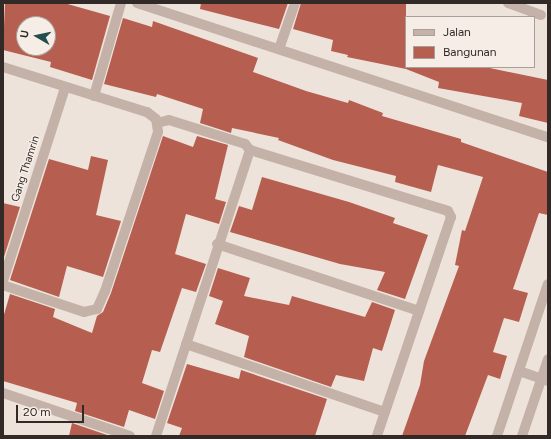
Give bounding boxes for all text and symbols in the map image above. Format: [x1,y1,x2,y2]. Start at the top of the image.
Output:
north arrow [16,16,56,56]
legend [405,16,535,68]
text: Jalan [443,25,471,39]
text: U [18,29,32,39]
text: Bangunan [443,45,496,59]
street label: Gang Thamrin [9,134,43,204]
scale bar [18,397,86,423]
text: 20 m [23,405,51,419]

